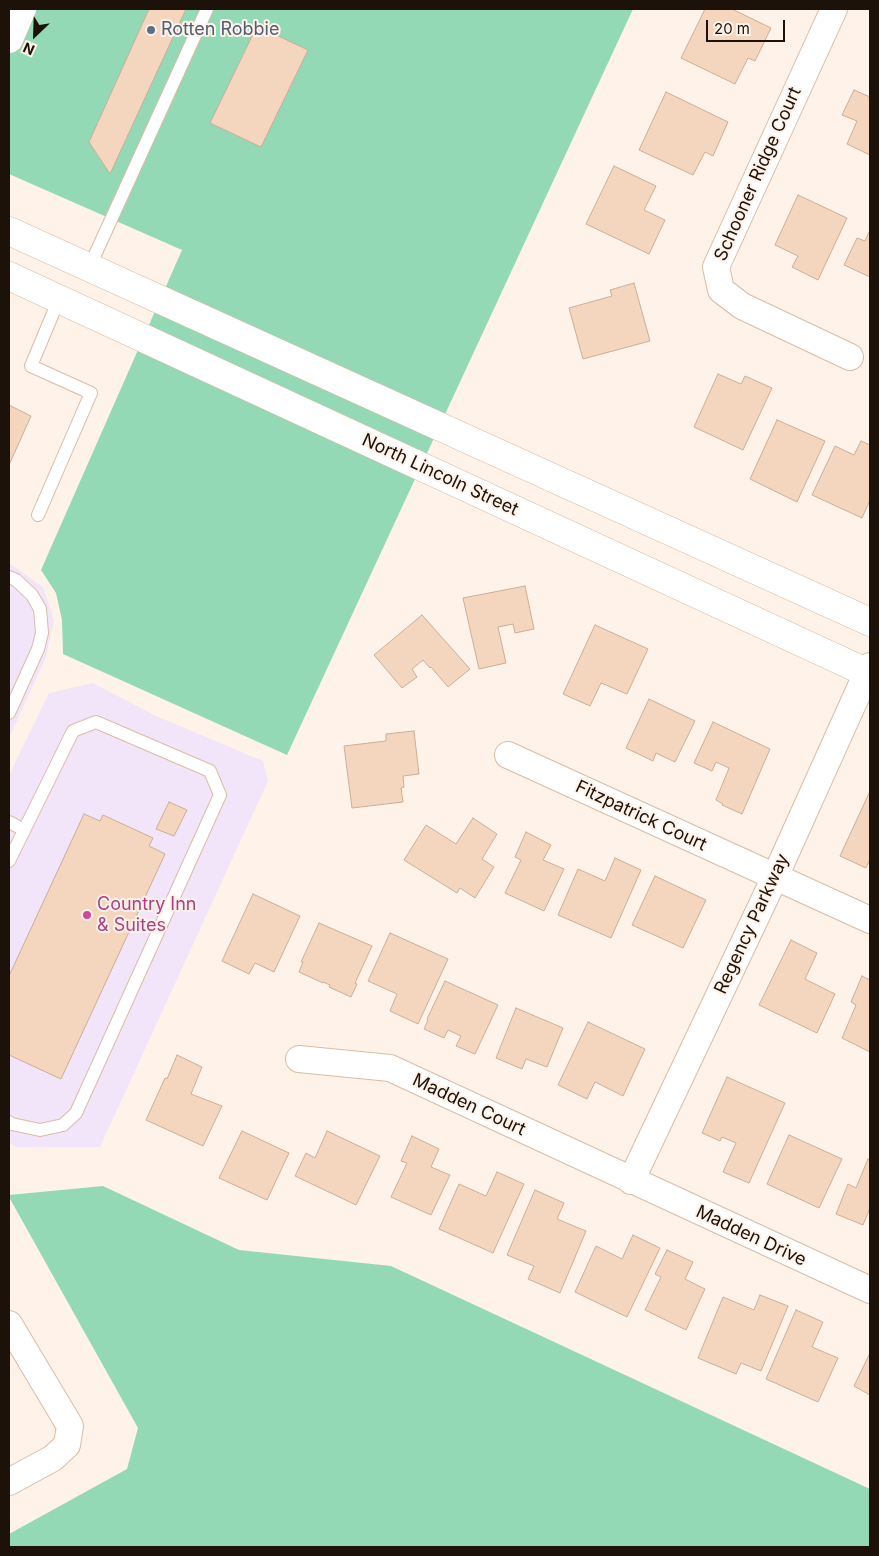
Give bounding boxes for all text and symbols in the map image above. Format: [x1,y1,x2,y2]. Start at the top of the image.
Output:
north arrow [10,10,60,60]
scale bar [709,10,788,42]
place label: Rotten Robbie [161,19,279,41]
text: 20 m [714,19,750,38]
marker: Rotten Robbie [145,24,157,36]
text: N [20,39,37,59]
street label: Schooner Ridge Court [710,84,806,264]
street label: North Lincoln Street [358,429,522,521]
street label: Fitzpatrick Court [572,776,710,856]
street label: Regency Parkway [710,850,794,998]
place label: Country Inn & Suites [97,894,196,936]
marker: Country Inn & Suites [81,909,93,921]
street label: Madden Court [409,1069,529,1141]
street label: Madden Drive [692,1201,810,1271]

